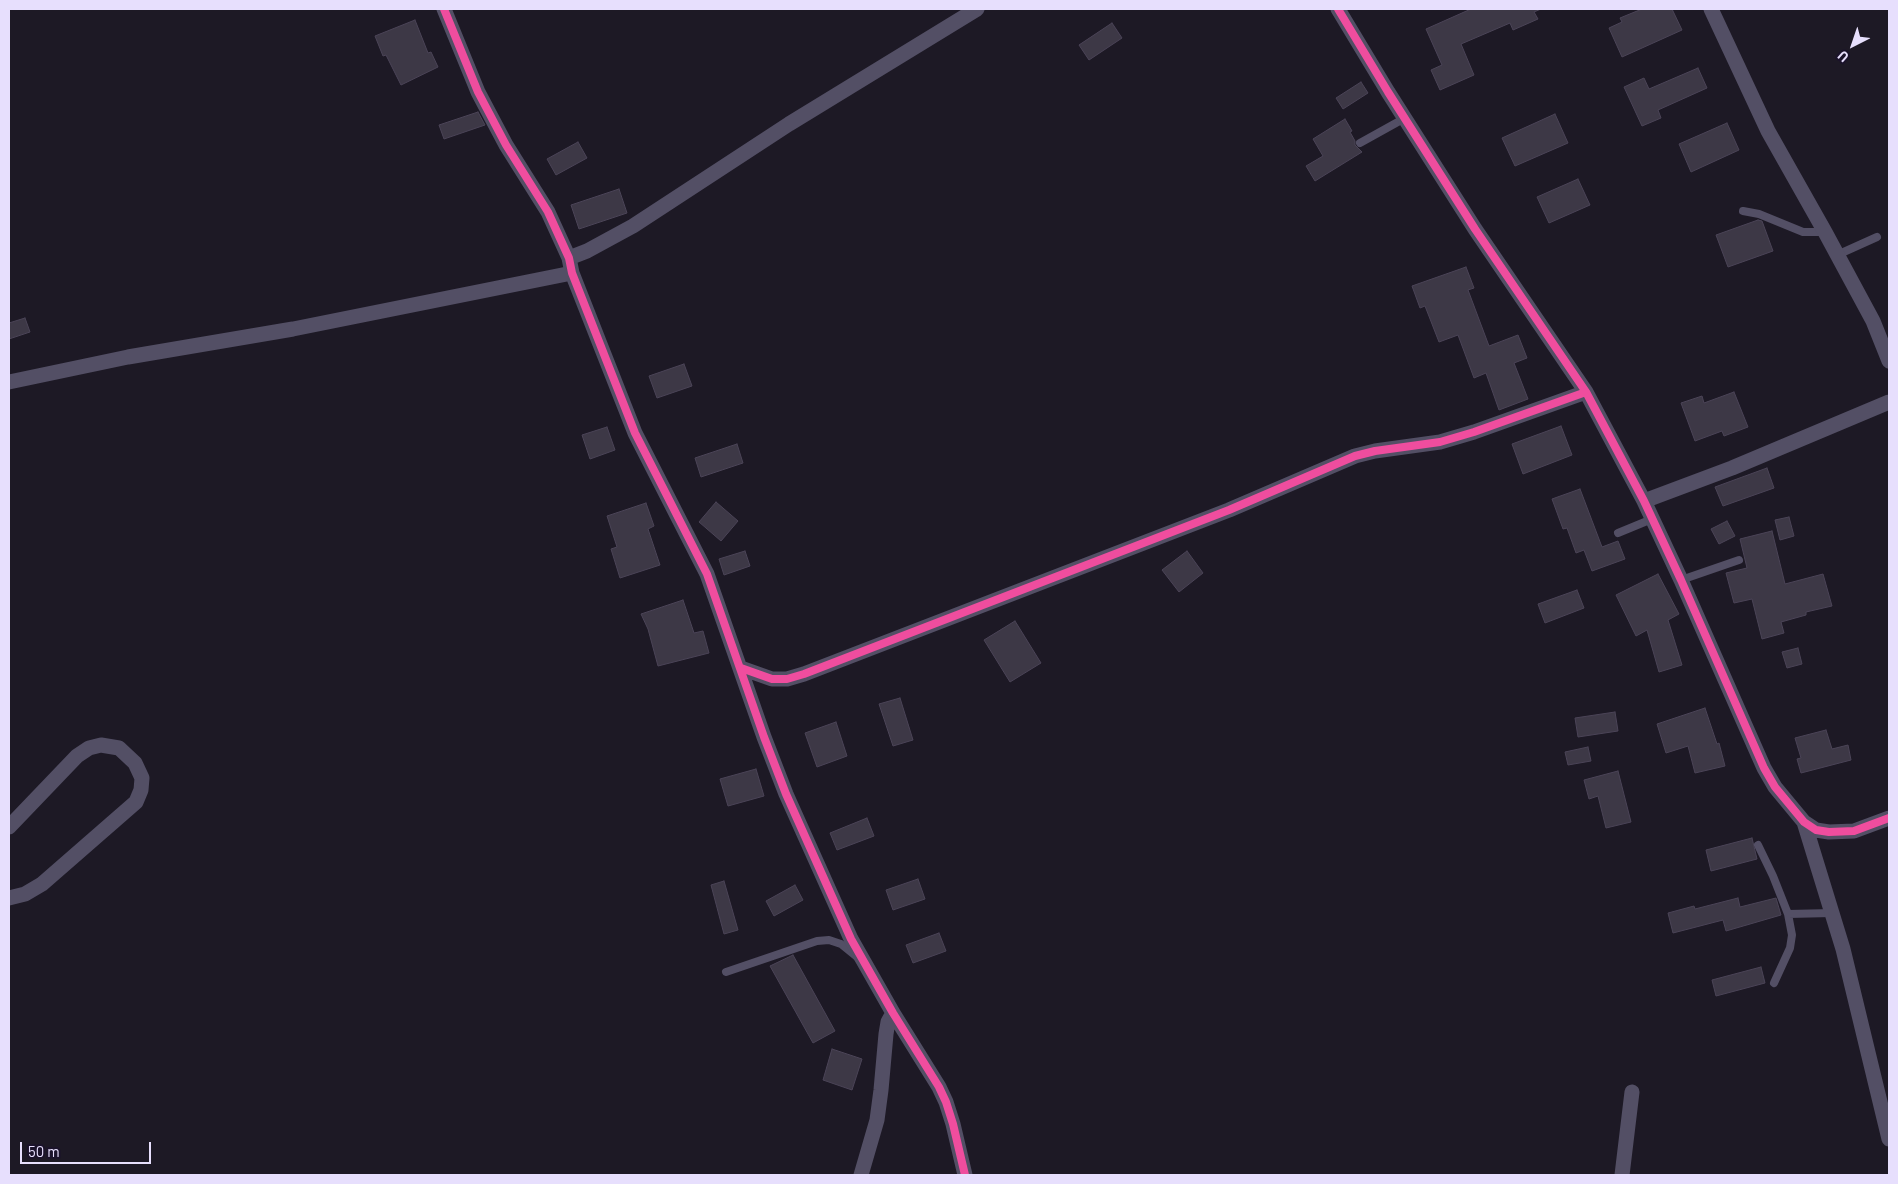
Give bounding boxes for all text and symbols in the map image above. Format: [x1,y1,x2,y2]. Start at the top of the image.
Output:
north arrow [1828,20,1878,70]
text: U [1834,47,1852,66]
scale bar [22,1132,154,1164]
text: 50 m [28,1142,60,1160]

